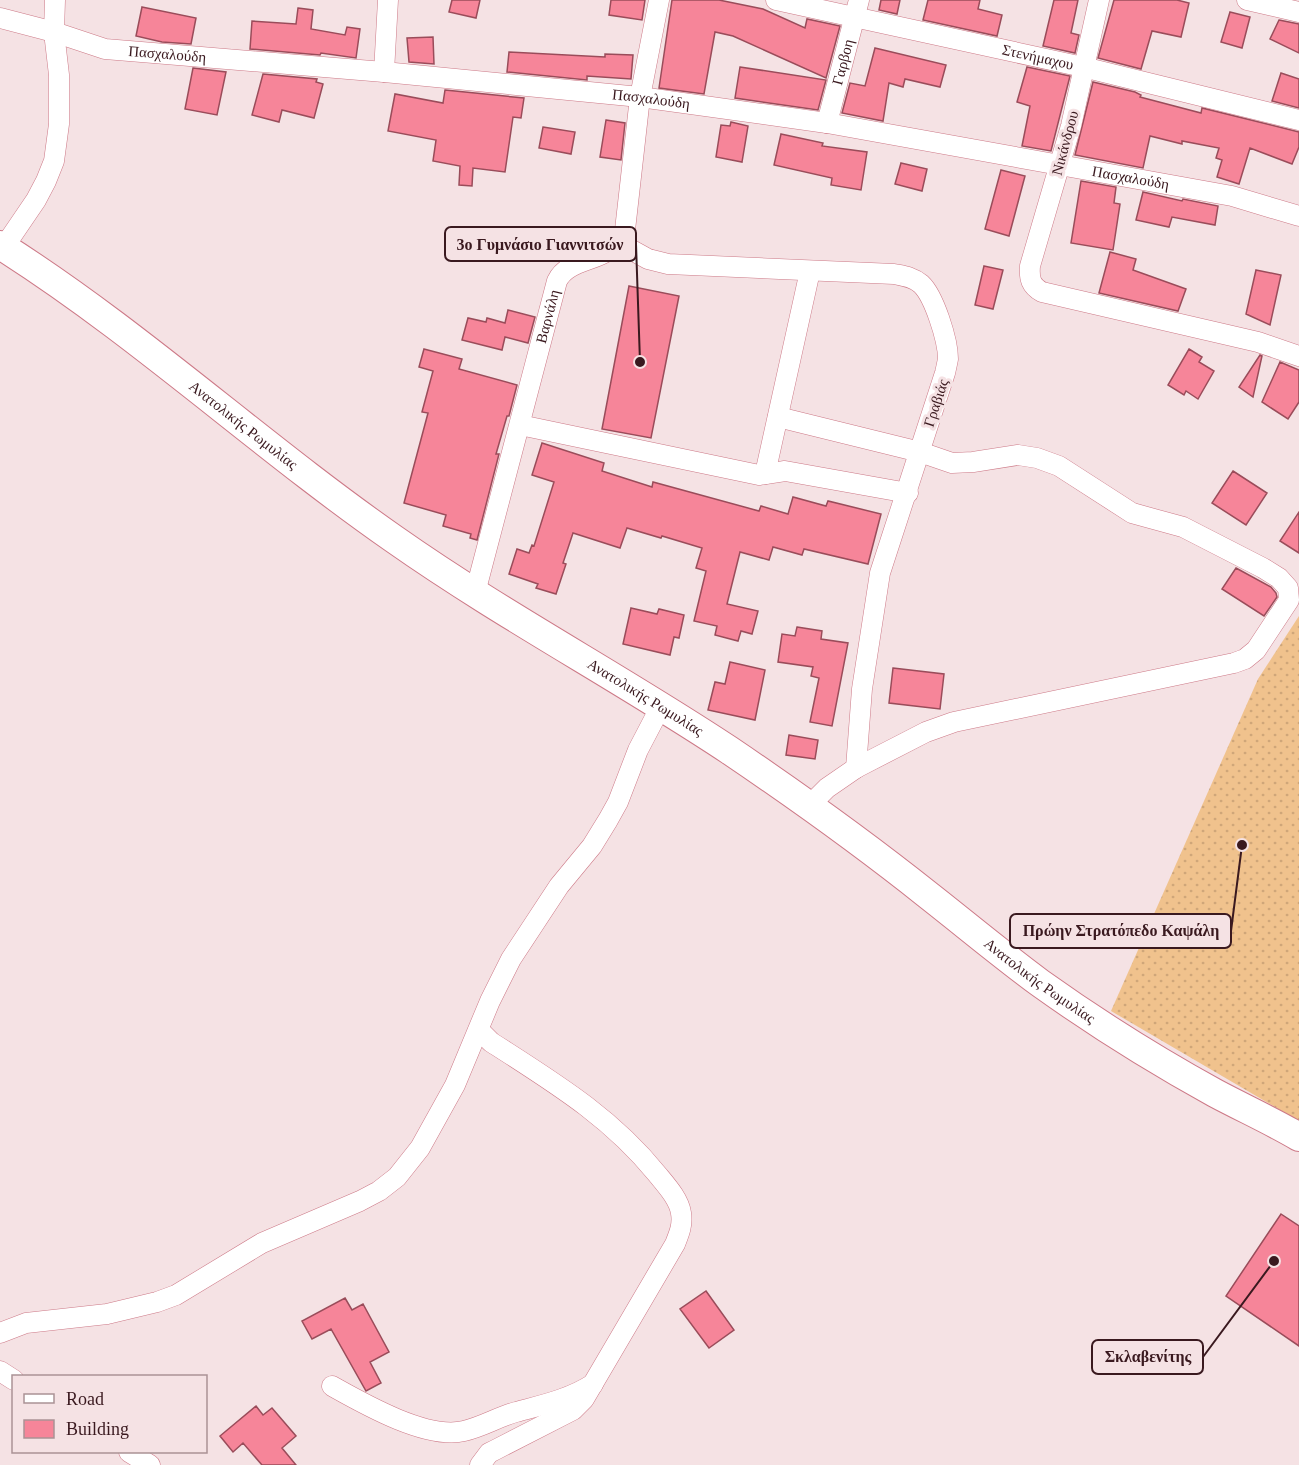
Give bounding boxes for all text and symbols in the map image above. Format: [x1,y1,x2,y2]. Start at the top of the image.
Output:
street label: Γαρβοη [829,37,857,87]
street label: Στενήμαχου [1001,42,1075,73]
street label: Πασχαλούδη [128,43,207,65]
street label: Πασχαλούδη [612,86,691,112]
street label: Νικάνδρου [1049,109,1081,177]
street label: Πασχαλούδη [1091,163,1171,193]
callout: 3ο Γυμνάσιο Γιαννιτσών [445,227,636,261]
text: 3ο Γυμνάσιο Γιαννιτσών [457,236,624,254]
street label: Βαρνάλη [533,288,562,345]
street label: Γραβιάς [921,377,951,429]
street label: Ανατολικής Ρωμυλίας [186,378,301,473]
street label: Ανατολικής Ρωμυλίας [585,656,706,739]
callout: Πρώην Στρατόπεδο Καψάλη [1010,914,1231,948]
text: Πρώην Στρατόπεδο Καψάλη [1023,922,1219,940]
street label: Ανατολικής Ρωμυλίας [981,935,1098,1026]
callout: Σκλαβενίτης [1092,1340,1203,1374]
text: Σκλαβενίτης [1105,1348,1192,1366]
legend [12,1375,207,1453]
text: Road [66,1389,104,1409]
text: Building [66,1419,129,1439]

